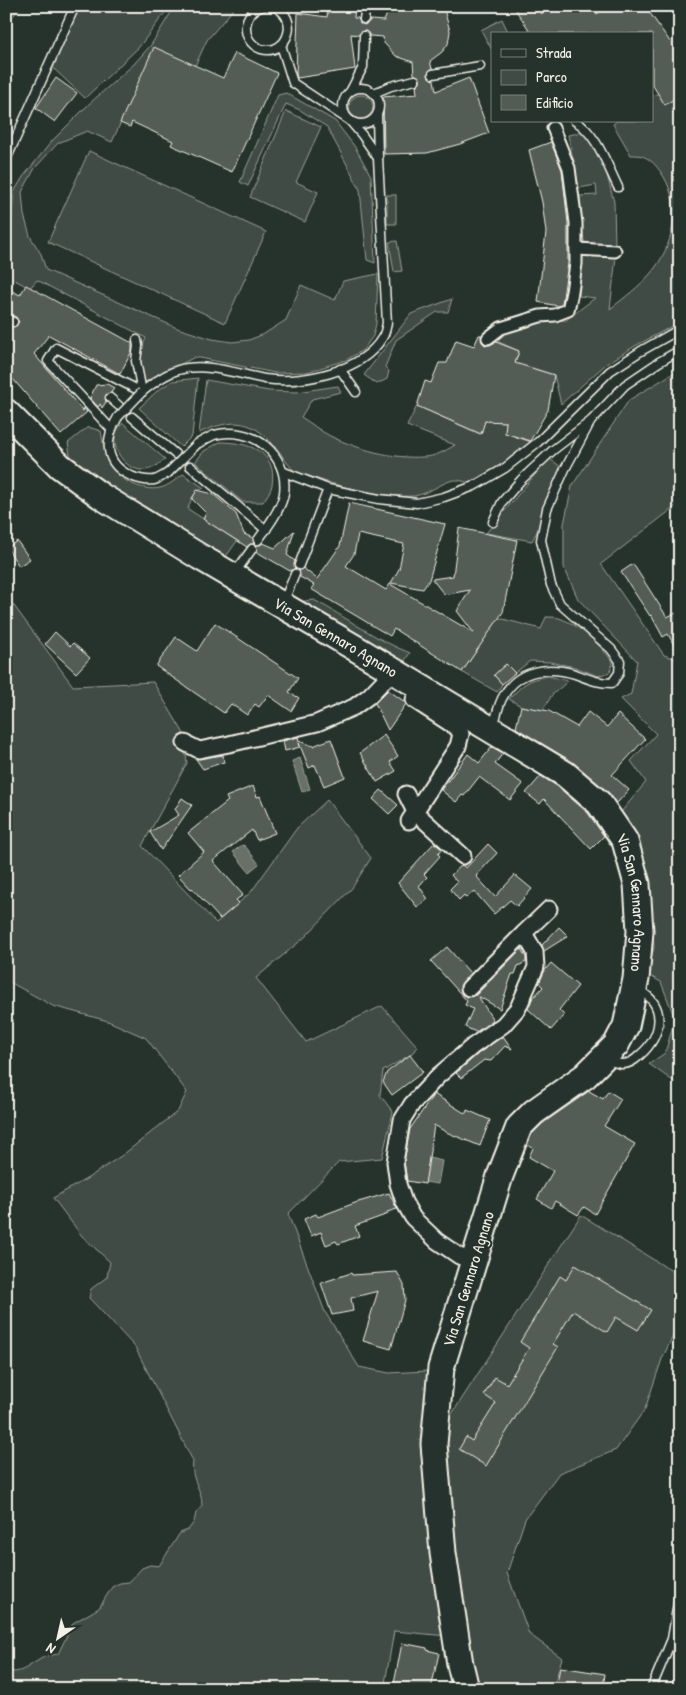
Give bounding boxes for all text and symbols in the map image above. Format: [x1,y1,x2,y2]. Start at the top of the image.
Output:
legend [491,32,654,122]
text: Strada [536,42,572,63]
text: Parco [536,66,567,87]
text: Edificio [536,92,573,113]
street label: Via San Gennaro Agnano [270,592,402,682]
street label: Via San Gennaro Agnano [611,828,651,973]
street label: Via San Gennaro Agnano [437,1208,499,1349]
north arrow [32,1612,82,1662]
text: N [42,1639,59,1659]

